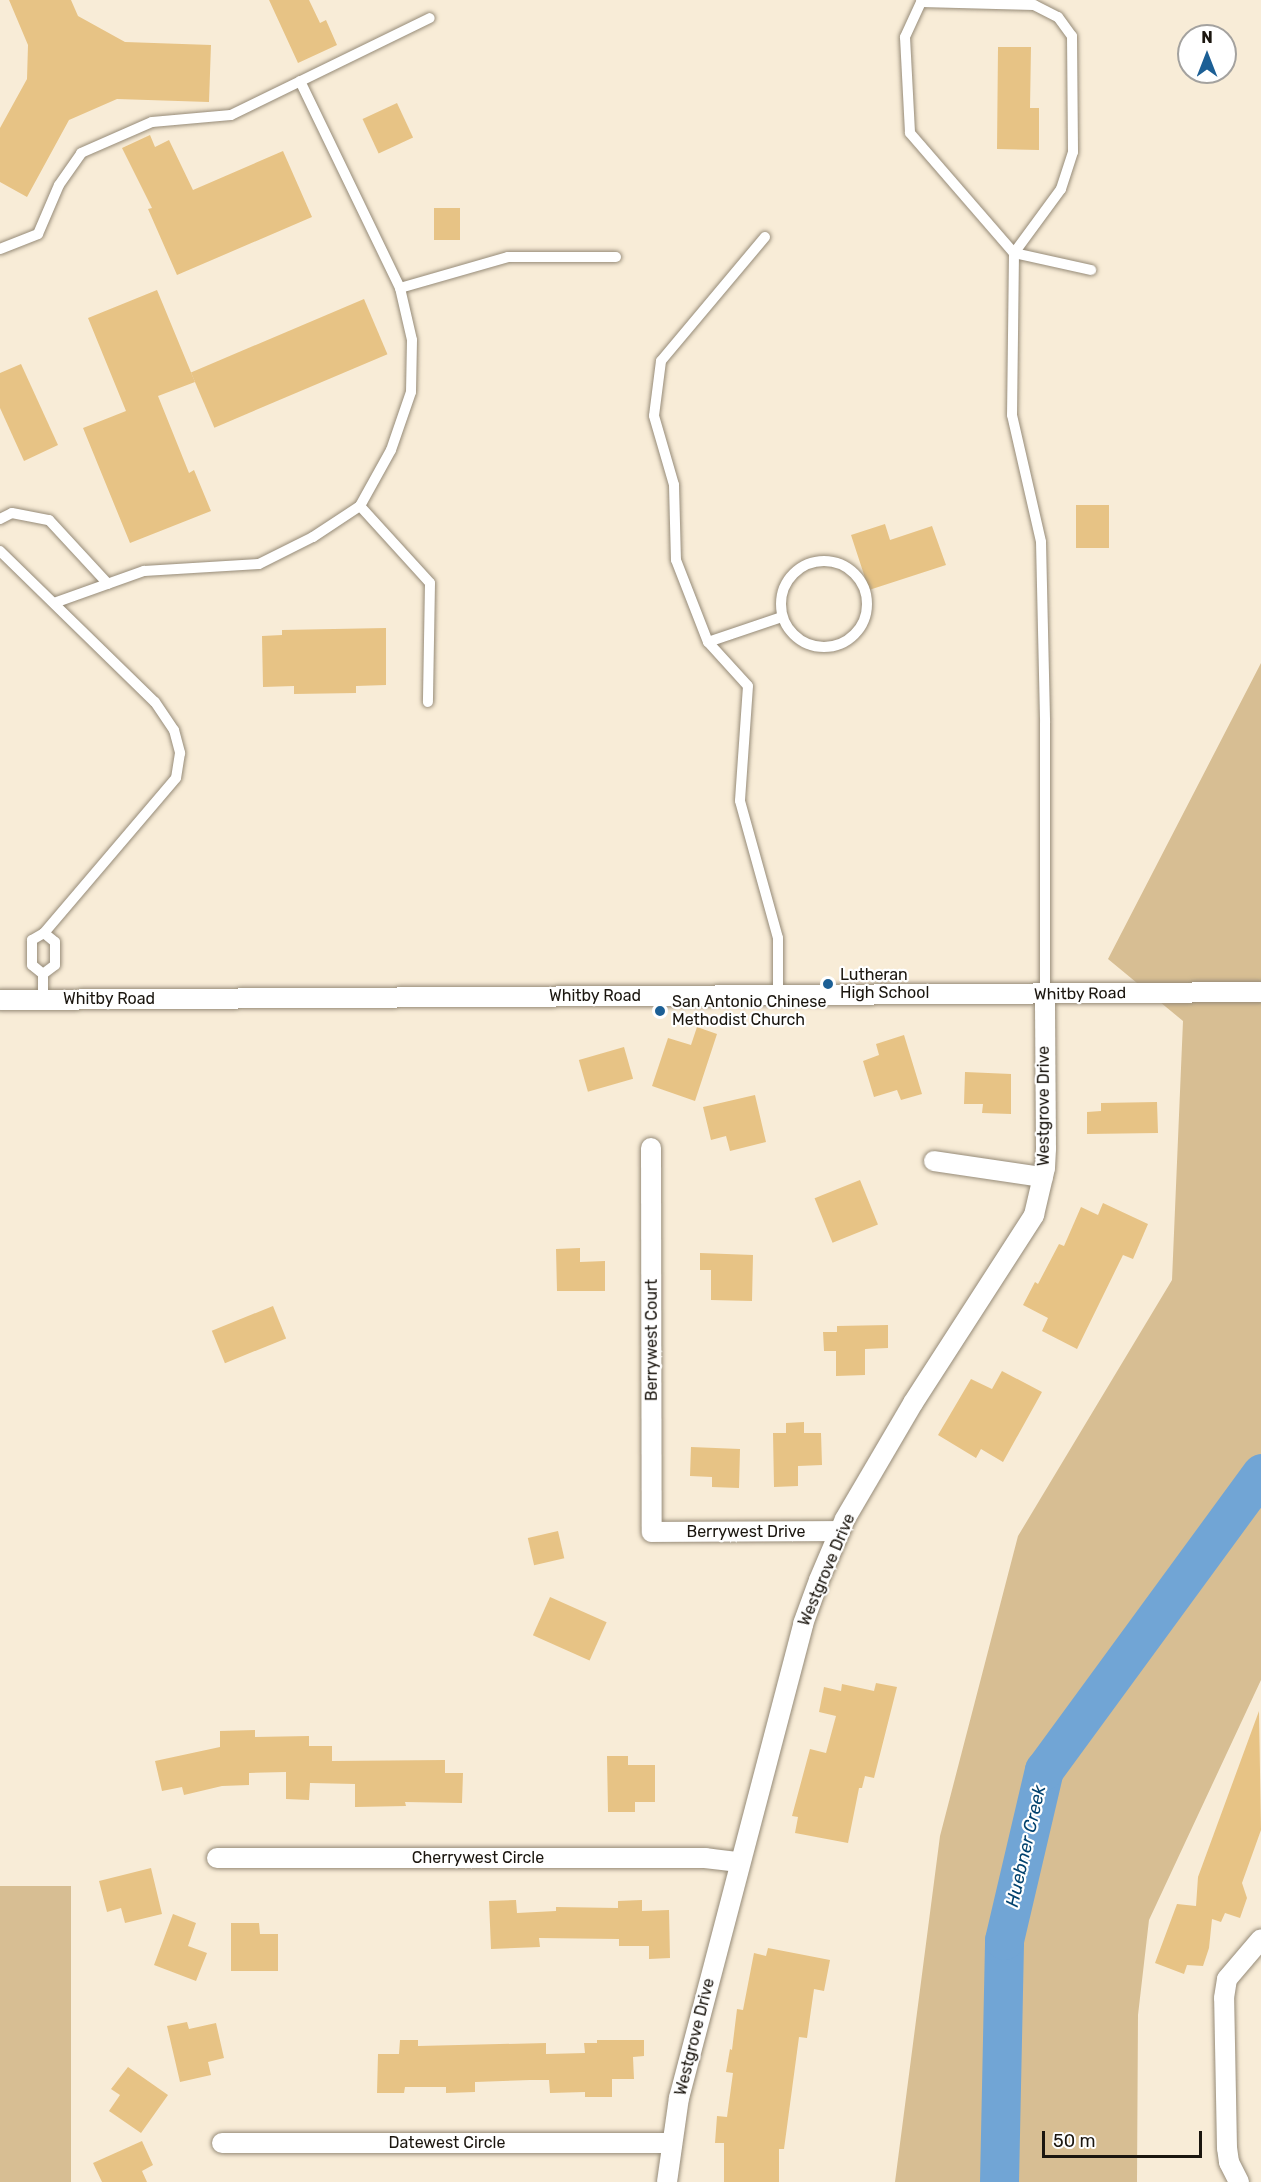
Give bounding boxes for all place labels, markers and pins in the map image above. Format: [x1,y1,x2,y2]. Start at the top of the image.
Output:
place label: Lutheran High School [840,965,929,1003]
marker: Lutheran High School [821,977,835,991]
place label: San Antonio Chinese Methodist Church [672,992,827,1030]
marker: San Antonio Chinese Methodist Church [653,1004,667,1018]

